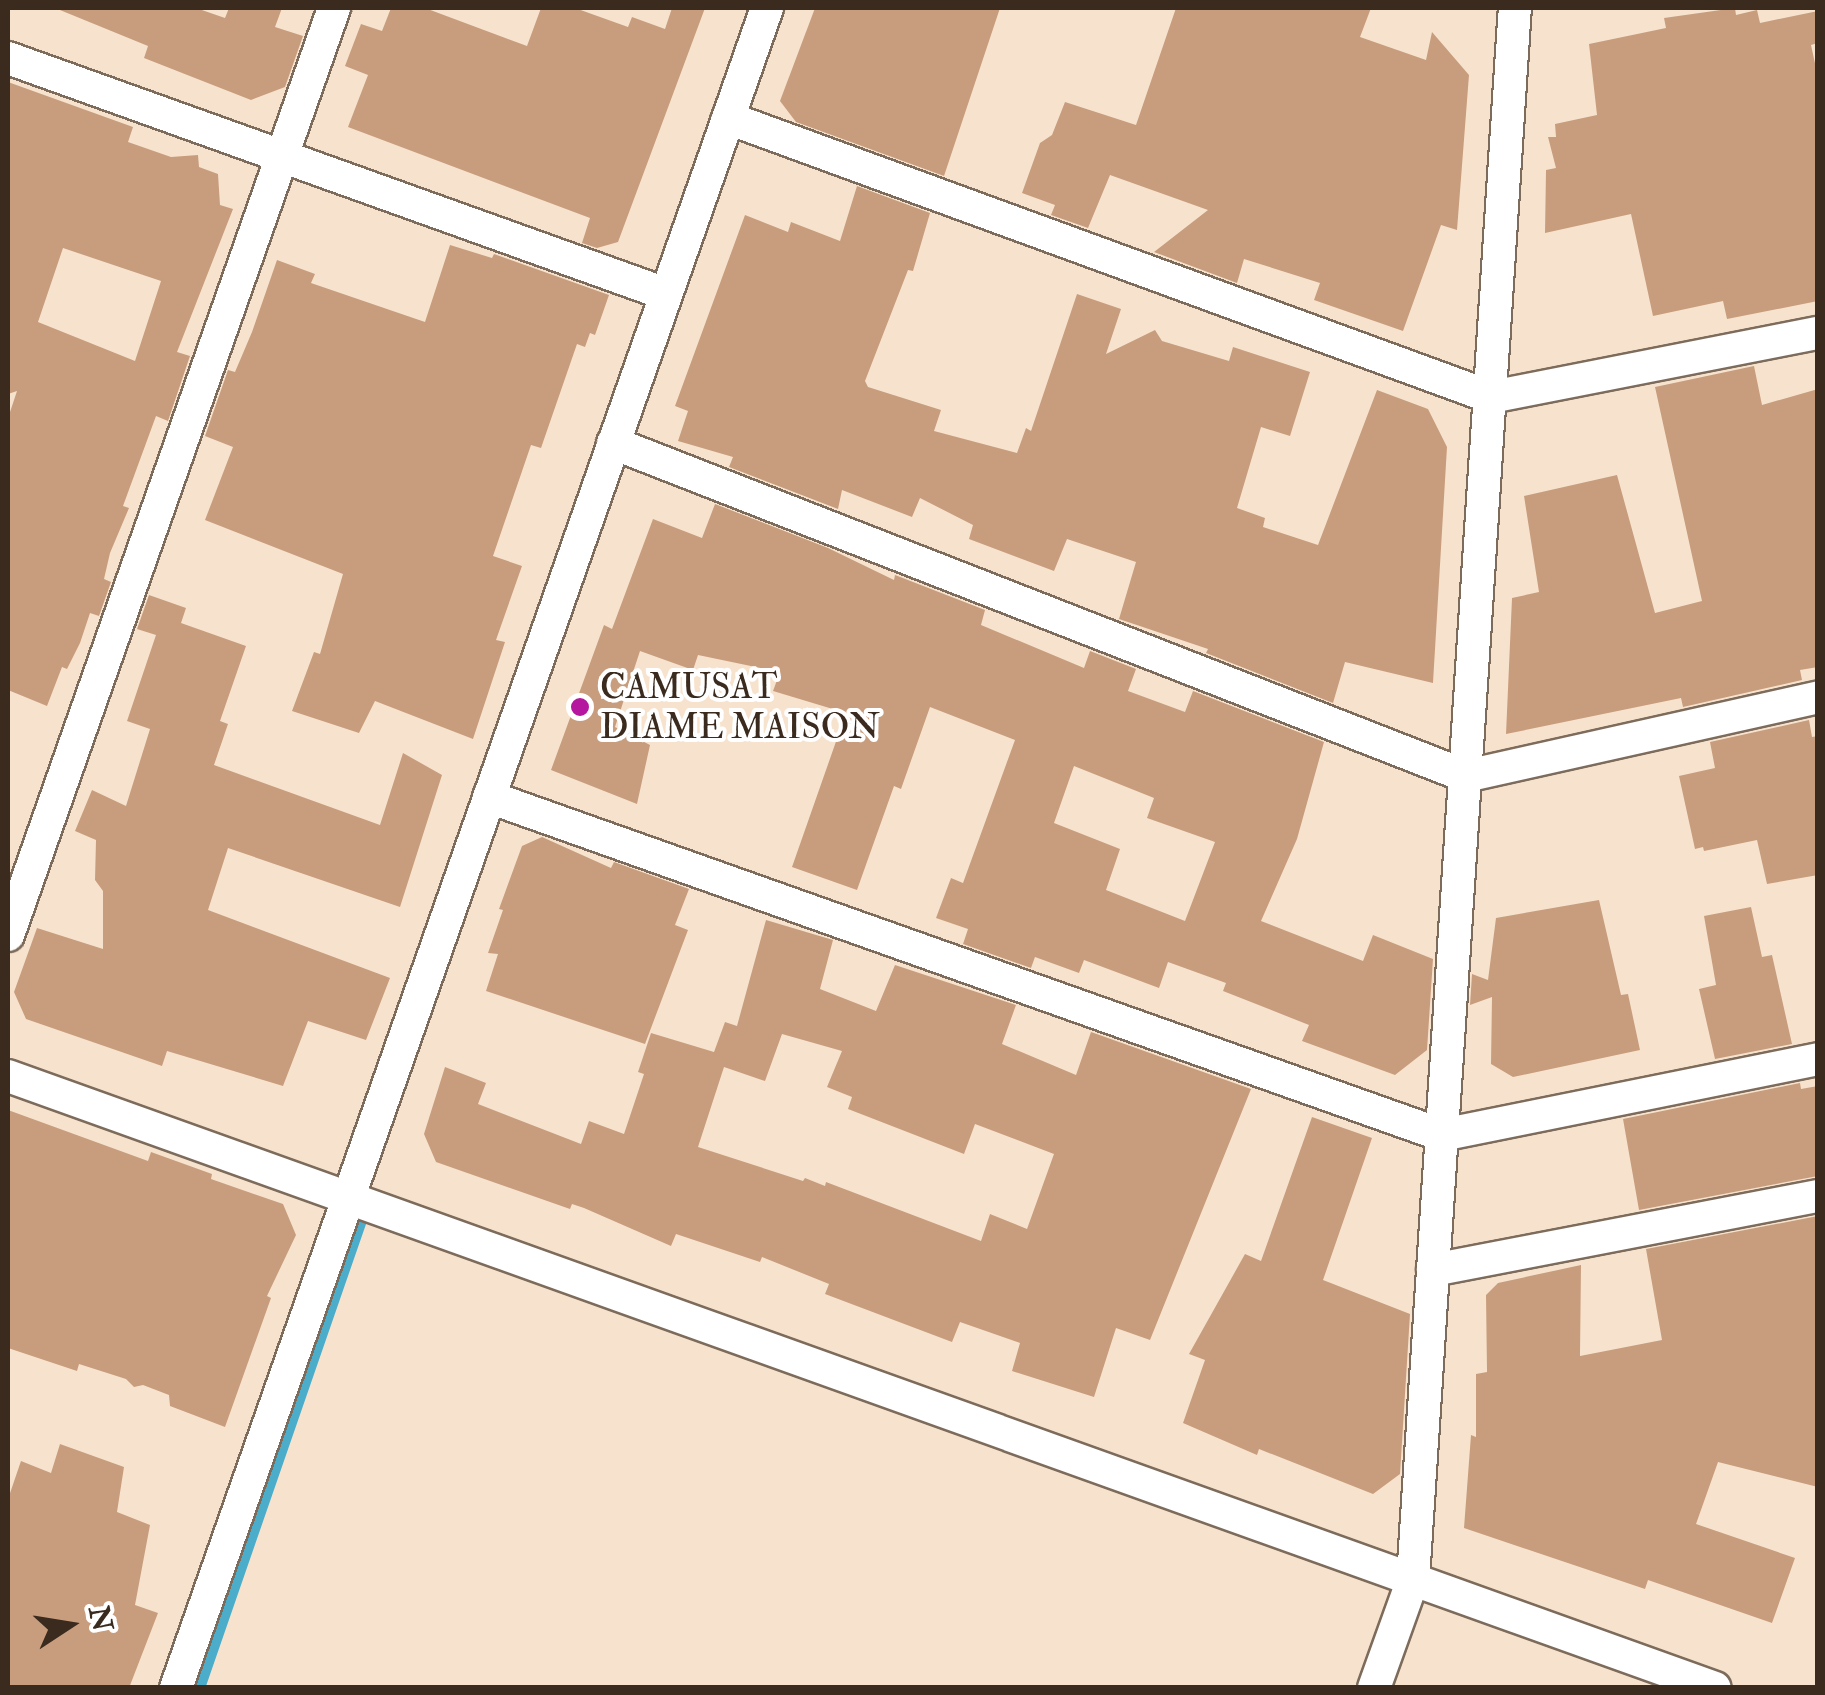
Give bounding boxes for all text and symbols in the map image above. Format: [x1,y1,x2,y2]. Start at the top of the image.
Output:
place label: CAMUSAT DIAME MAISON [600,666,880,748]
marker: CAMUSAT DIAME MAISON [569,696,591,718]
north arrow [20,1575,120,1675]
text: N [80,1603,120,1635]

